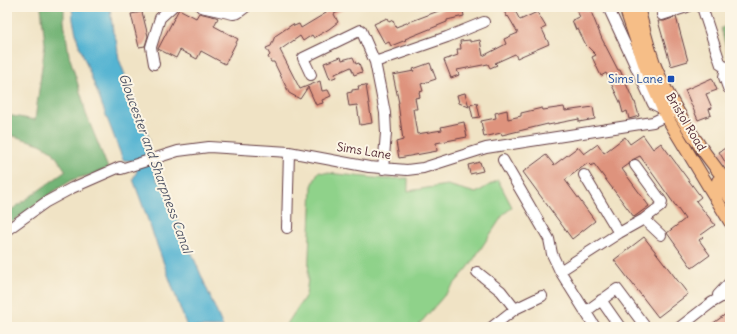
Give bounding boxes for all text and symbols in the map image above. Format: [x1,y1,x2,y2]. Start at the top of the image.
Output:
water label: Gloucester and Sharpness Canal [115,71,197,257]
place label: Sims Lane [608,71,663,86]
marker: Sims Lane [666,74,676,84]
street label: Bristol Road [663,90,710,154]
street label: Sims Lane [336,139,392,162]

